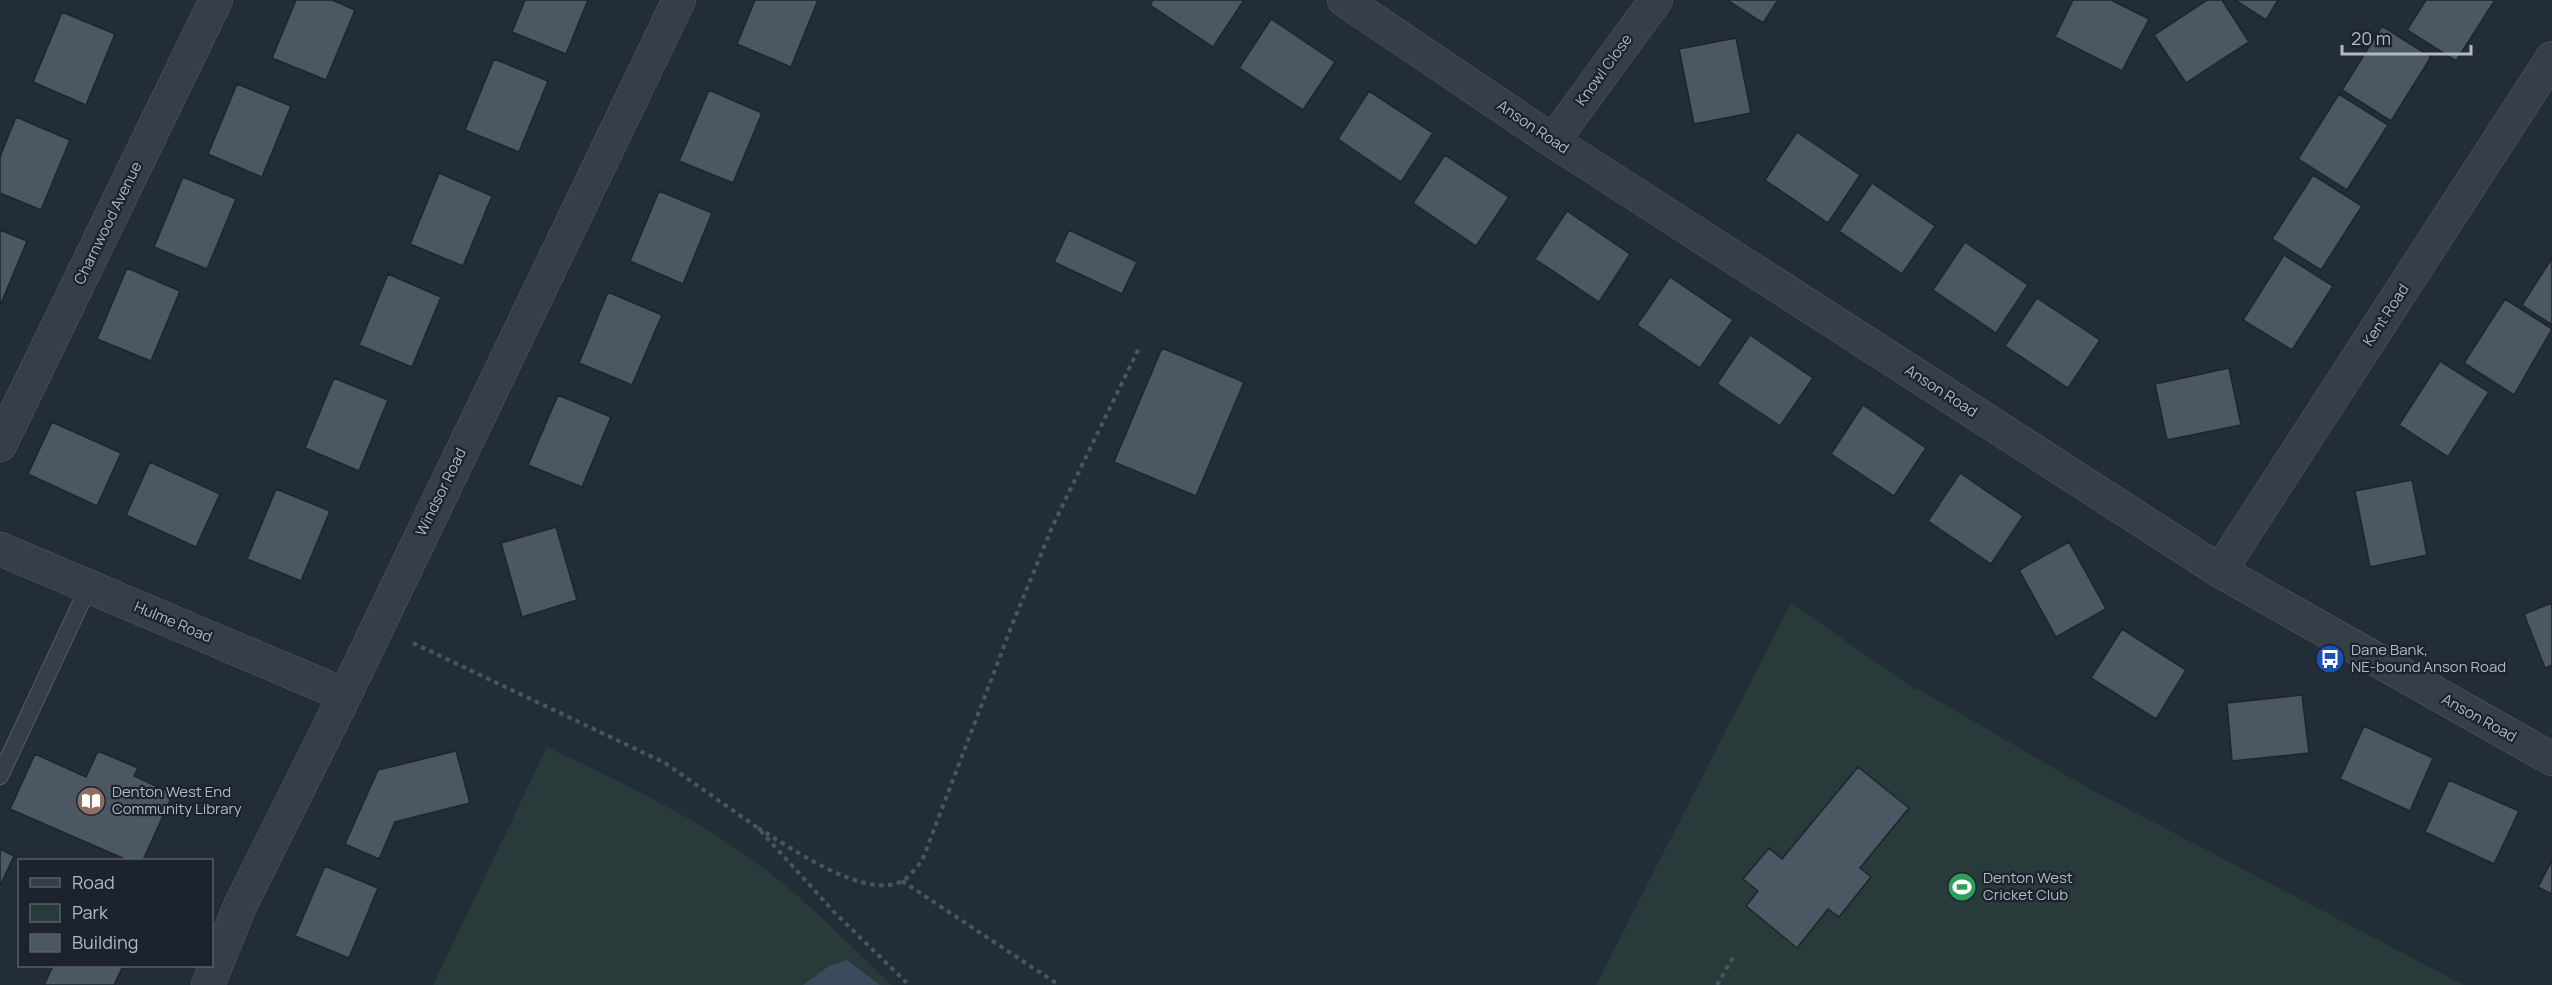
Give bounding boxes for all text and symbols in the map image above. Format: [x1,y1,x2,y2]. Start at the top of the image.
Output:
scale bar [2342,18,2471,56]
text: 20 m [2351,26,2391,50]
street label: Knowl Close [1570,29,1637,110]
street label: Anson Road [1493,95,1573,158]
street label: Charnwood Avenue [69,158,147,288]
street label: Kent Road [2358,280,2414,350]
street label: Anson Road [1901,359,1982,422]
street label: Windsor Road [410,444,471,539]
street label: Hulme Road [131,596,215,647]
place label: Dane Bank, NE-bound Anson Road [2351,639,2506,677]
bus stop icon: Dane Bank, NE-bound Anson Road [2314,643,2346,675]
street label: Anson Road [2438,688,2520,747]
place label: Denton West End Community Library [112,781,242,819]
library icon: Denton West End Community Library [75,785,107,817]
legend [18,859,213,967]
place label: Denton West Cricket Club [1983,867,2073,905]
text: Road [72,870,115,894]
sports icon: Denton West Cricket Club [1946,871,1978,903]
text: Park [72,900,109,924]
text: Building [72,930,138,954]

